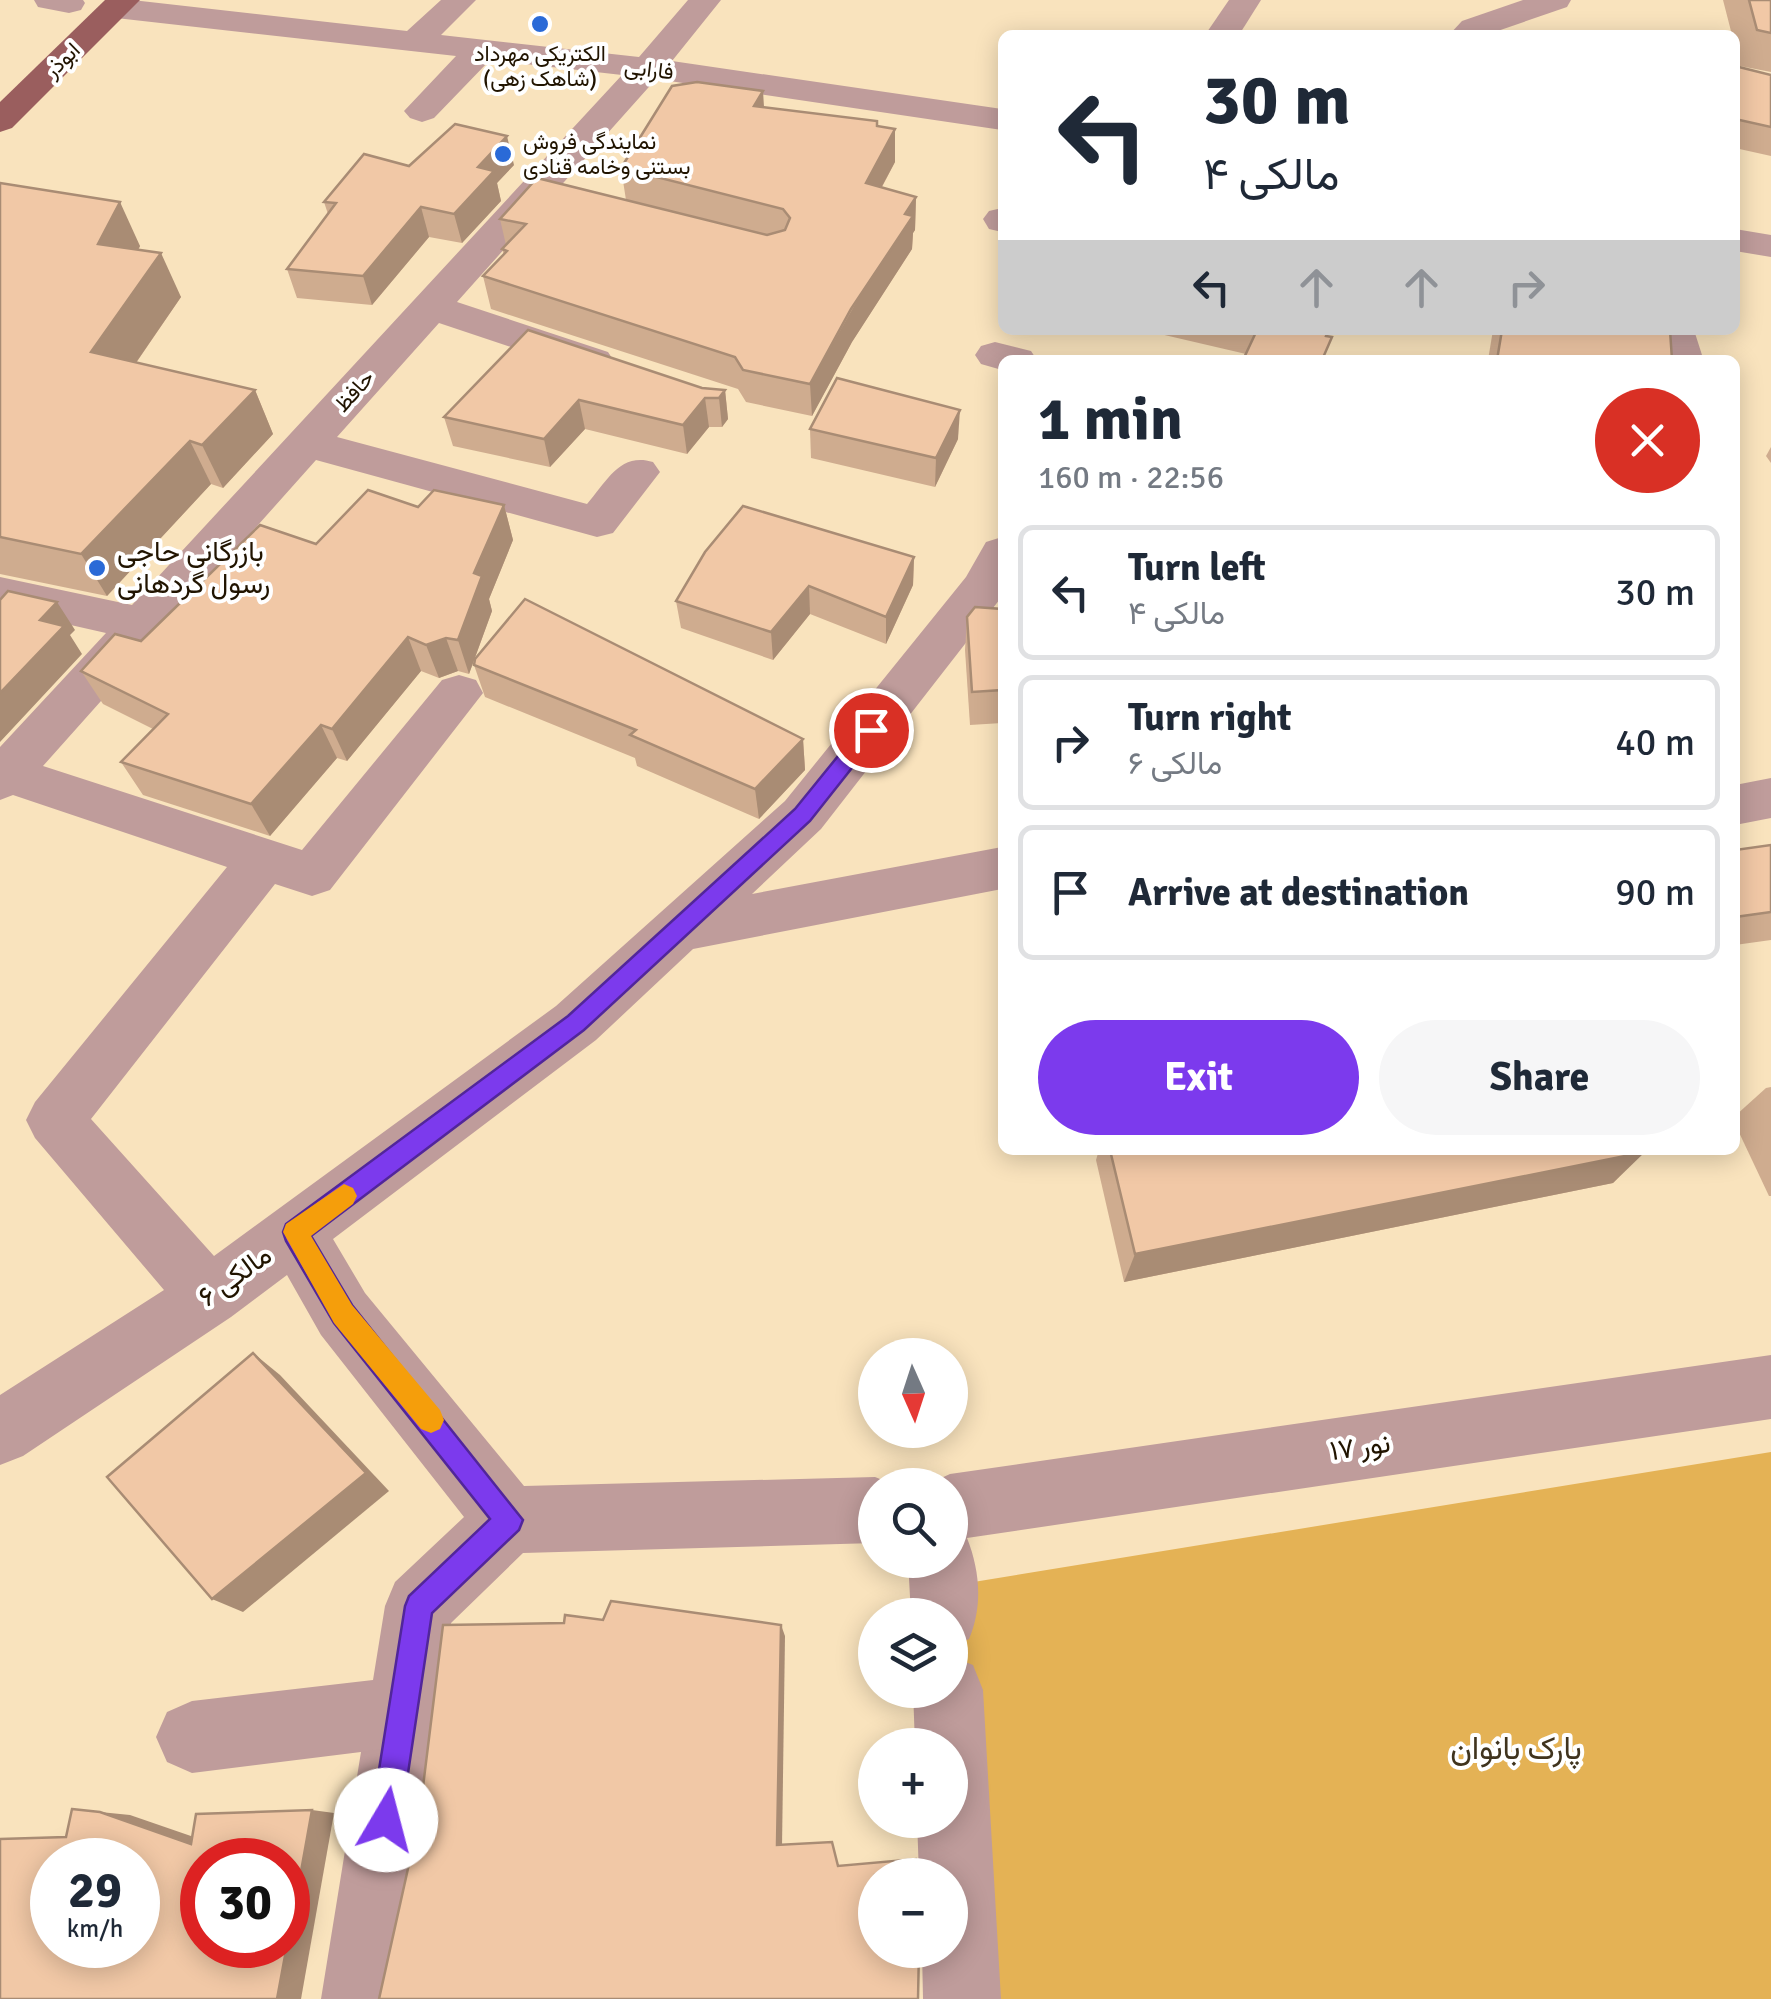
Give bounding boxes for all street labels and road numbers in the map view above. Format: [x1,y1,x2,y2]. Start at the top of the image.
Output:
street label: ابوذر [38,37,86,84]
street label: فارابی [623,53,675,85]
street label: حافظ [328,364,380,418]
street label: مالکی ۶ [192,1238,278,1314]
street label: نور ۱۷ [1328,1426,1392,1468]

